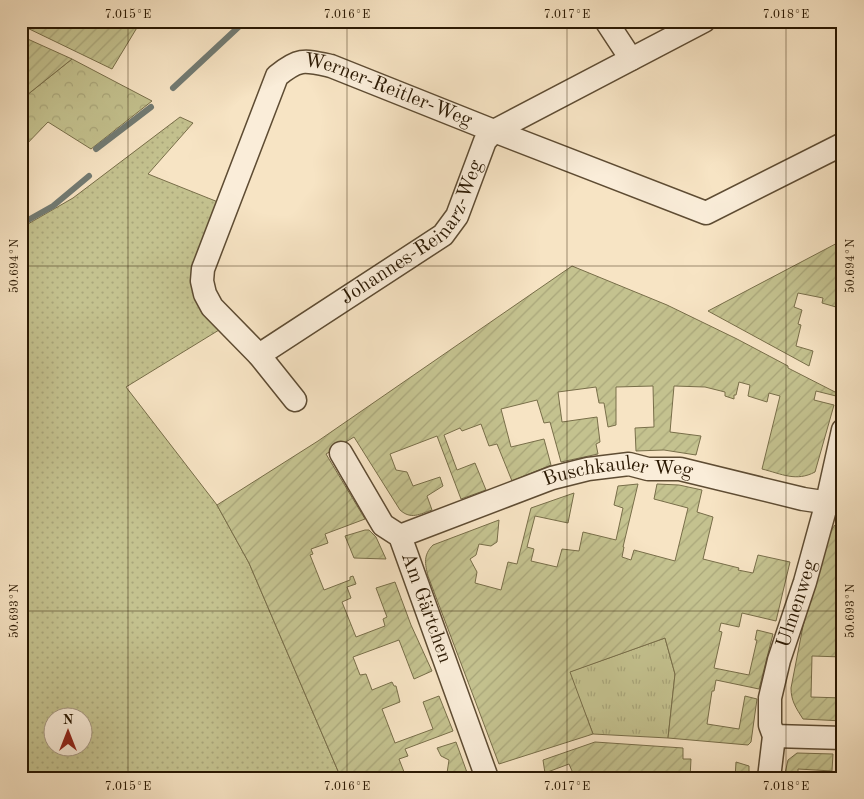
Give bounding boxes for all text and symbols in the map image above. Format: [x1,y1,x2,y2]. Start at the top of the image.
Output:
text: 7.015°E [105,8,151,21]
text: 7.016°E [324,9,370,21]
text: 7.017°E [544,9,590,21]
text: 7.018°E [763,9,809,21]
street label: Werner-Reitler-Weg [303,51,475,131]
street label: Johannes-Reinarz-Weg [337,157,487,309]
text: 50.694°N [8,239,21,293]
text: 50.694°N [844,239,857,293]
street label: Buschkauler Weg [540,454,695,490]
street label: Am Gärtchen [397,550,455,666]
street label: Ulmenweg [774,557,821,651]
text: 50.693°N [8,584,21,638]
text: 50.693°N [844,584,857,638]
north arrow [42,706,92,756]
text: N [63,713,74,727]
text: 7.015°E [105,780,151,793]
text: 7.016°E [324,781,370,793]
text: 7.017°E [544,781,590,793]
text: 7.018°E [763,781,809,793]

